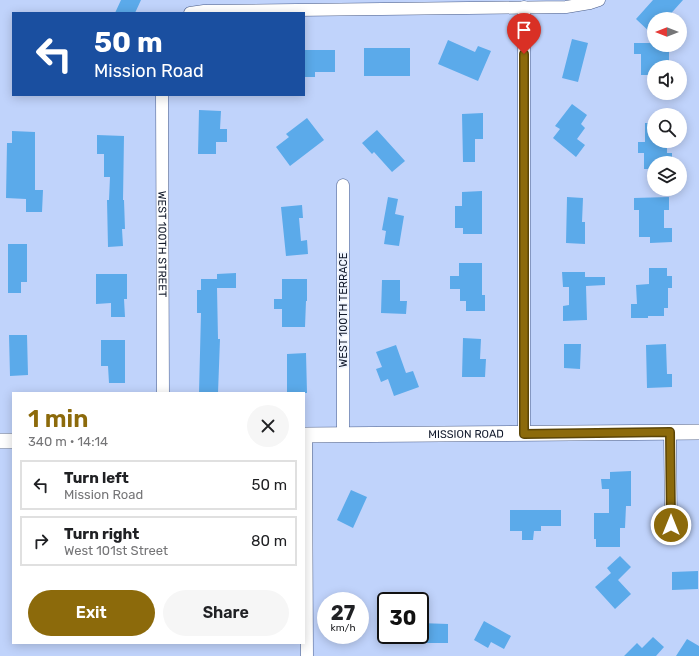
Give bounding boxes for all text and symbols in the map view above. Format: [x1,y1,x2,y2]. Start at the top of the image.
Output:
north arrow [647,12,687,52]
map controls [647,12,687,196]
pin [507,13,541,54]
icon: arrive [513,19,535,41]
text: 50 m [94,26,163,59]
icon: left [28,28,80,80]
text: Mission Road [94,60,204,82]
button: sound [647,60,687,100]
button: search [647,108,687,148]
button: layers [647,156,687,196]
street label: WEST 100TH STREET [155,191,169,298]
street label: WEST 100TH TERRACE [337,252,350,367]
text: 1 min [28,405,88,433]
button: close [247,405,289,447]
street label: MISSION ROAD [428,427,504,441]
text: 340 m · 14:14 [28,434,108,449]
text: Turn left [64,469,129,487]
icon: left [30,474,52,496]
text: 50 m [252,476,287,494]
text: Mission Road [64,487,143,502]
position arrow [650,504,692,546]
text: Turn right [64,525,139,543]
icon: right [30,530,52,552]
text: 80 m [251,532,287,550]
text: West 101st Street [64,543,168,558]
button: Exit [28,590,155,636]
button: Share [163,590,289,636]
speed limit sign: 30 [377,592,429,644]
text: 27 [331,601,355,625]
text: km/h [331,622,355,634]

